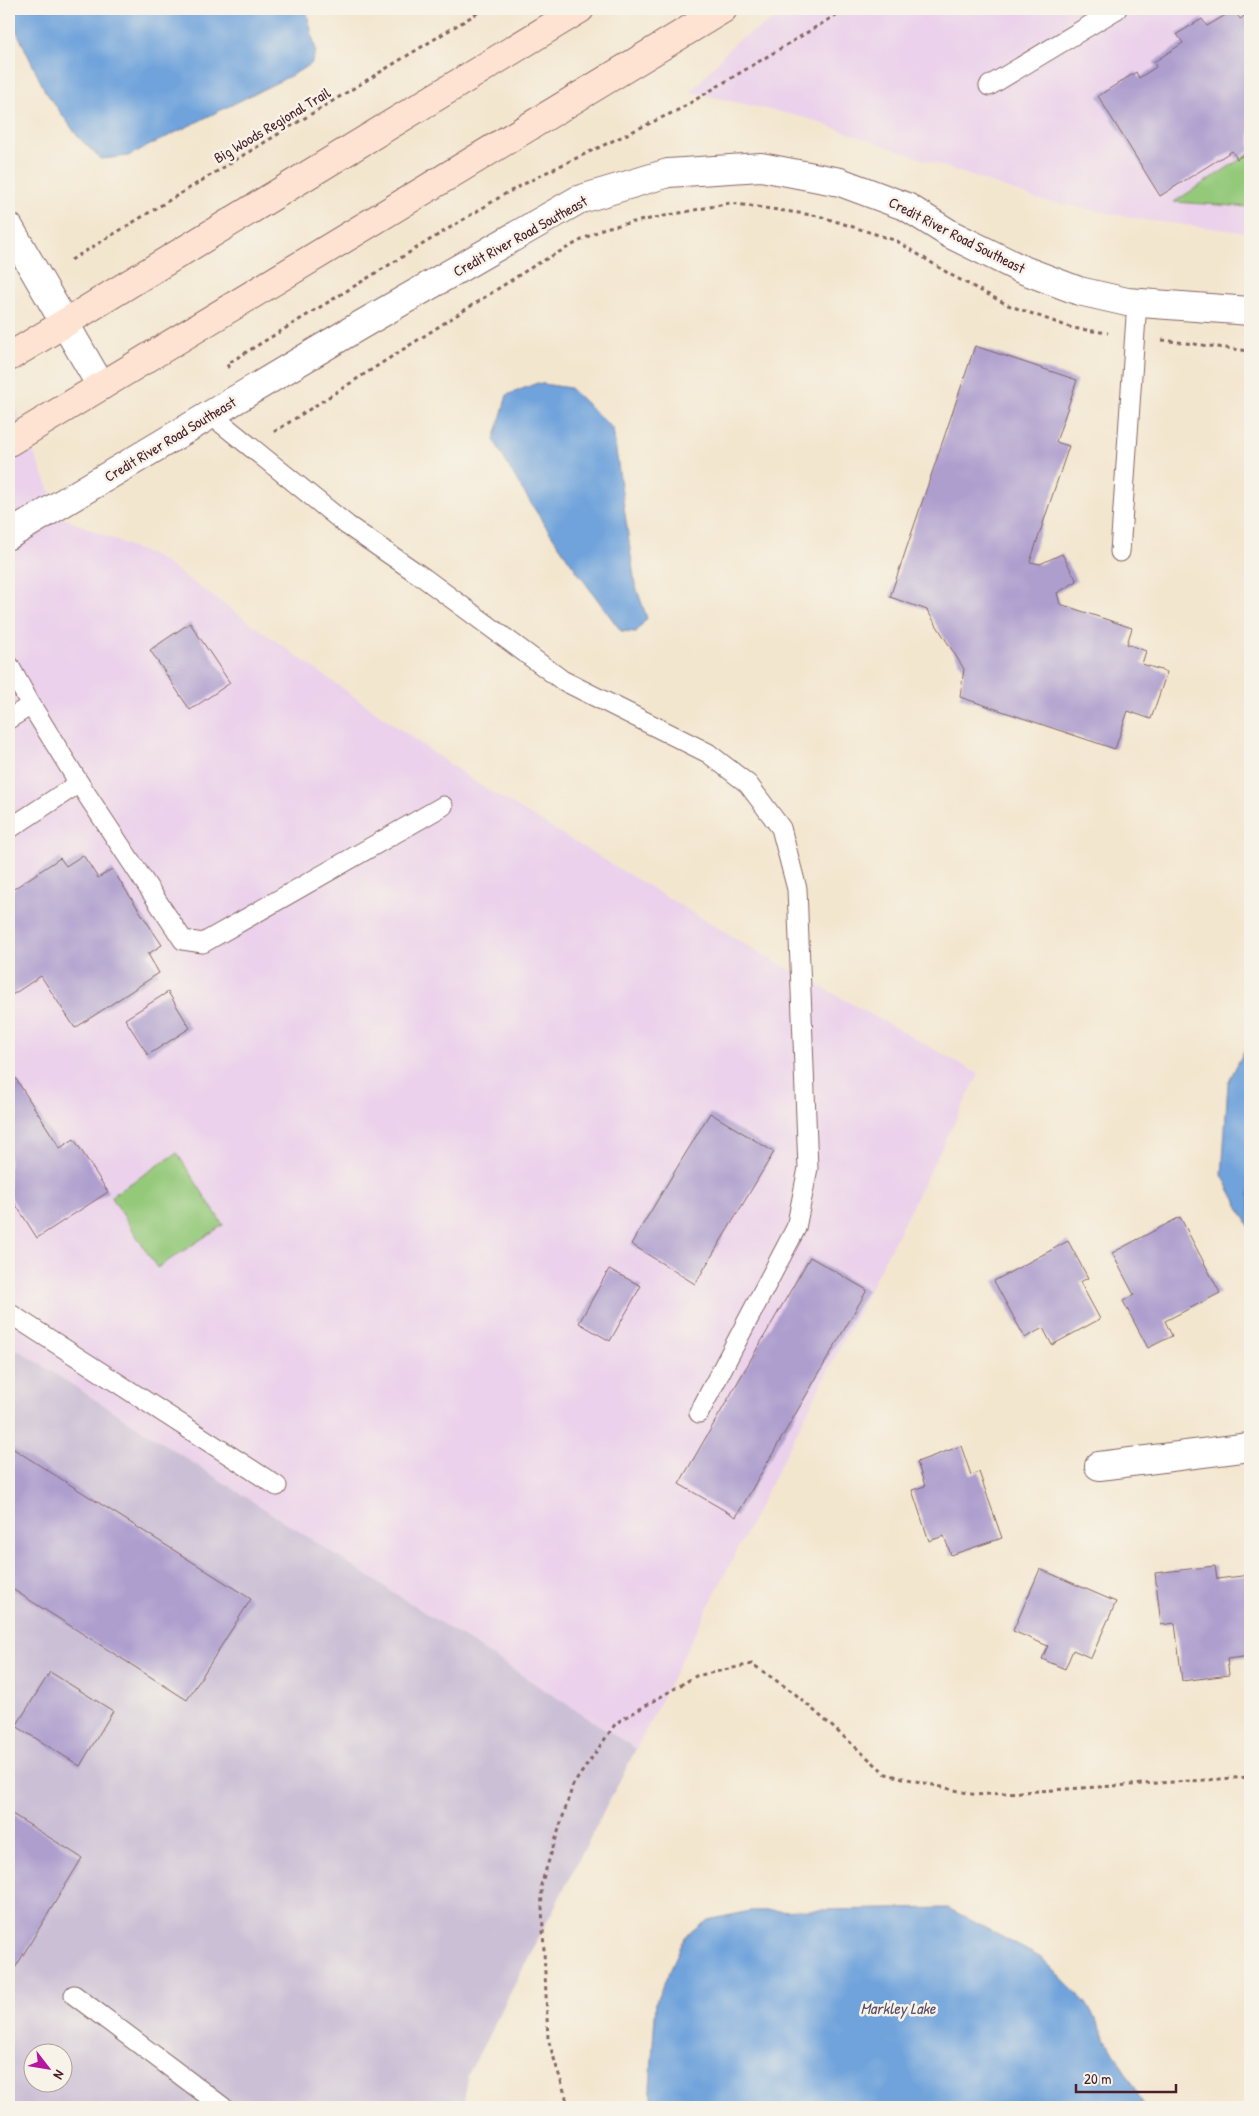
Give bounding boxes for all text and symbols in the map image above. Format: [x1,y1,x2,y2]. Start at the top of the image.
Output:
street label: Big Woods Regional Trail [210,82,334,168]
street label: Credit River Road Southeast [449,190,592,282]
street label: Credit River Road Southeast [885,192,1029,279]
street label: Credit River Road Southeast [100,391,241,487]
water label: Markley Lake [861,1997,936,2019]
north arrow [22,2044,72,2094]
scale bar [1076,2061,1176,2093]
text: N [49,2067,70,2084]
text: 20 m [1084,2068,1111,2089]

